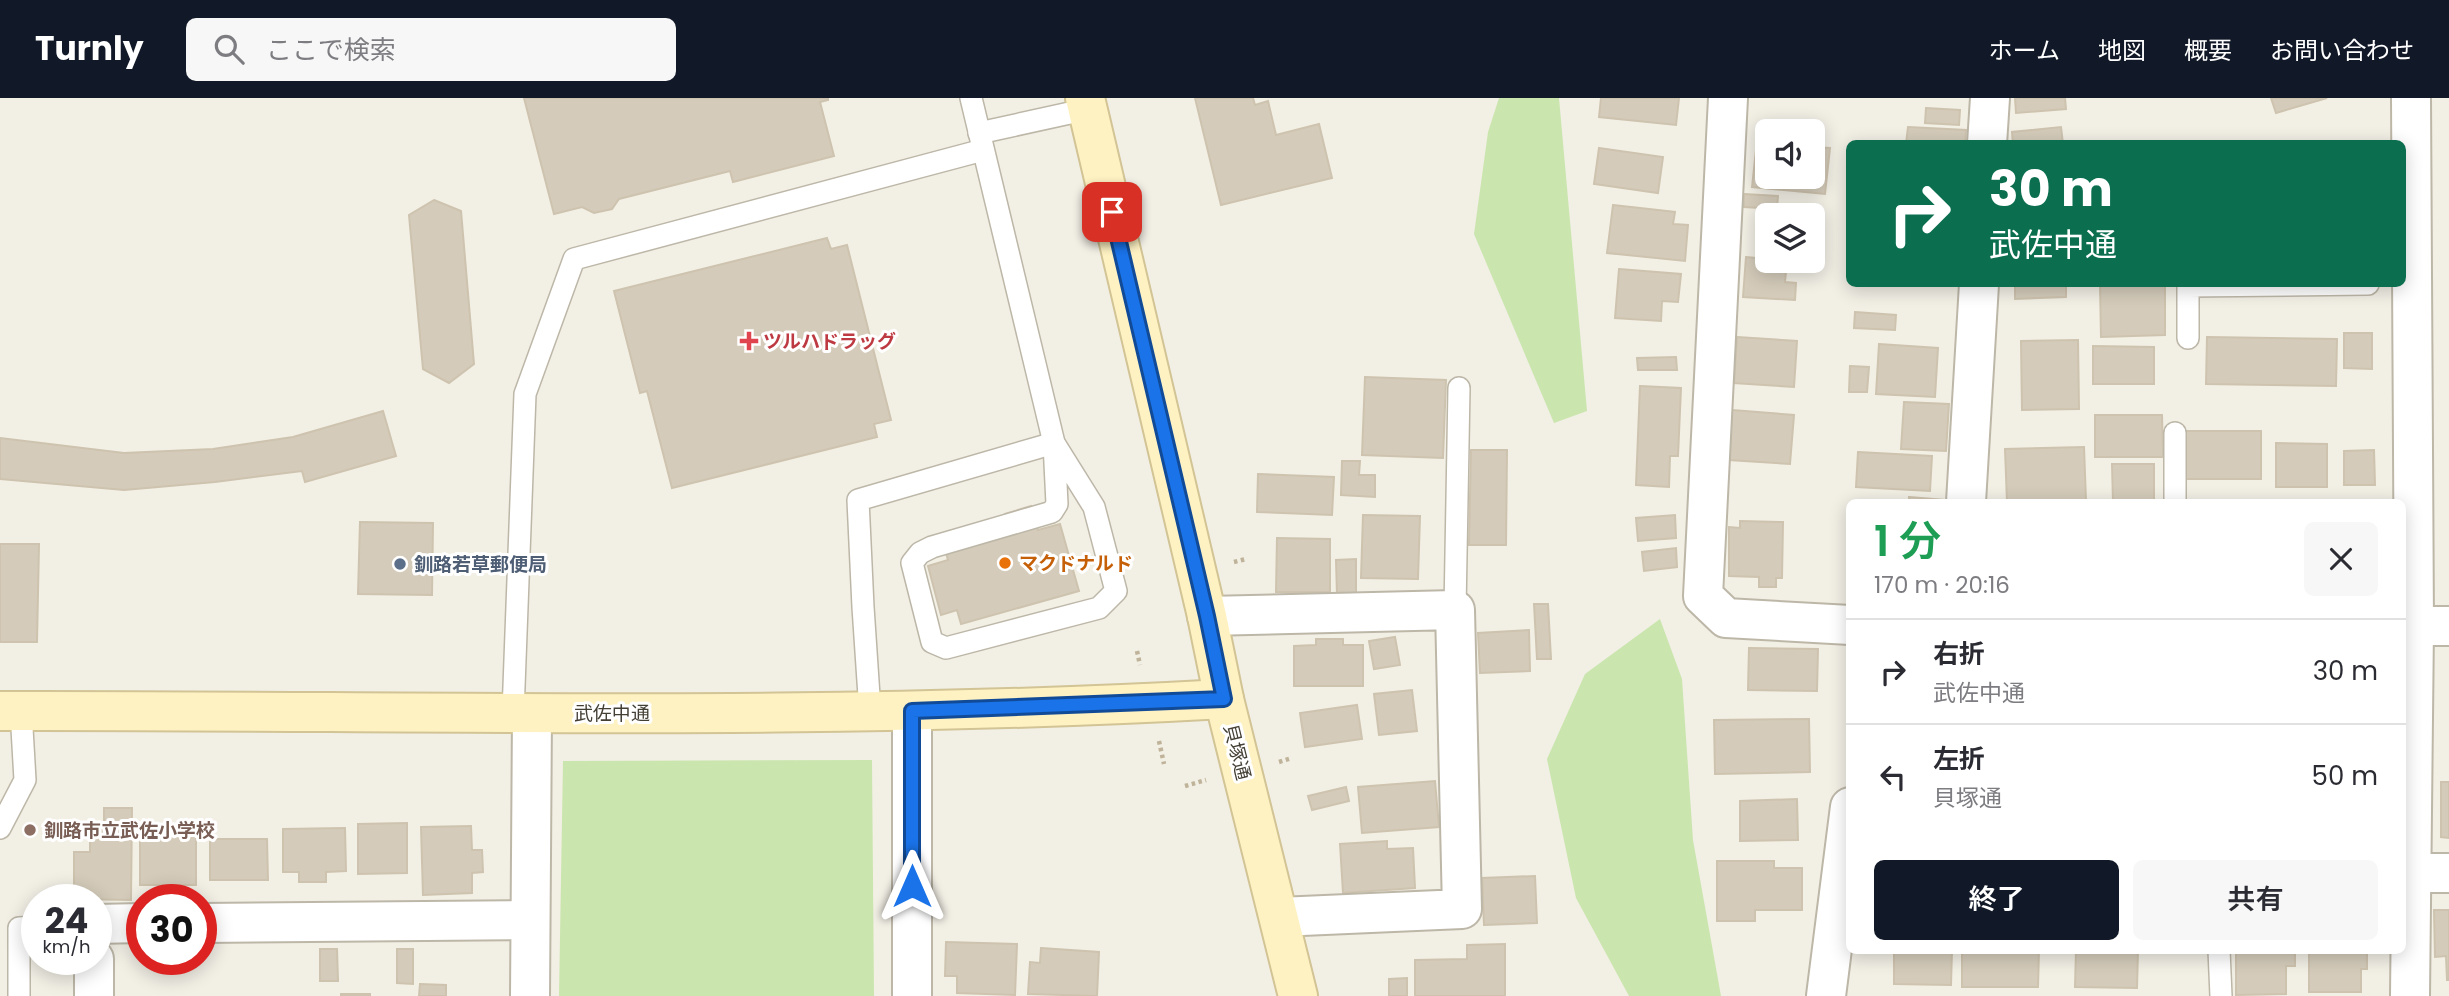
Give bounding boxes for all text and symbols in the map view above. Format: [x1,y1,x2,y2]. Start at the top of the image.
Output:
search box [186,18,676,81]
text: Turnly [35,25,144,72]
icon: search [210,30,248,68]
text: ここで検索 [266,32,396,68]
text: ホーム [1989,34,2060,67]
text: 地図 [2098,34,2146,67]
text: 概要 [2184,34,2232,67]
text: お問い合わせ [2270,34,2414,67]
map controls [1755,119,1825,273]
button: sound [1755,119,1825,189]
text: 30 m [1989,155,2113,223]
icon: right [1874,168,1965,259]
pin [1082,182,1142,242]
icon: arrive [1093,193,1131,231]
button: layers [1755,203,1825,273]
text: 武佐中通 [1989,222,2117,267]
place label: ツルハドラッグ [763,328,896,355]
marker: ツルハドラッグ [741,333,757,349]
text: 1 分 [1874,512,1941,571]
button: close [2304,522,2378,596]
place label: マクドナルド [1019,550,1133,577]
place label: 釧路若草郵便局 [414,551,547,578]
marker: マクドナルド [997,555,1013,571]
marker: 釧路若草郵便局 [392,556,408,572]
text: 170 m · 20:16 [1874,569,2010,601]
text: 右折 [1933,636,1985,672]
icon: right [1874,653,1912,691]
text: 30 m [2313,653,2378,689]
text: 武佐中通 [1933,677,2025,709]
street label: 武佐中通 [574,700,650,727]
street label: 貝塚通 [1217,721,1257,783]
text: 左折 [1933,741,1985,777]
icon: left [1874,758,1912,796]
text: 50 m [2312,758,2378,794]
text: 貝塚通 [1933,782,2002,814]
place label: 釧路市立武佐小学校 [44,817,215,844]
marker: 釧路市立武佐小学校 [22,822,38,838]
position arrow [875,849,949,923]
button: 終了 [1874,860,2119,940]
button: 共有 [2133,860,2378,940]
speed limit sign: 30 [126,884,217,975]
text: 24 [45,896,88,945]
text: km/h [43,934,90,959]

